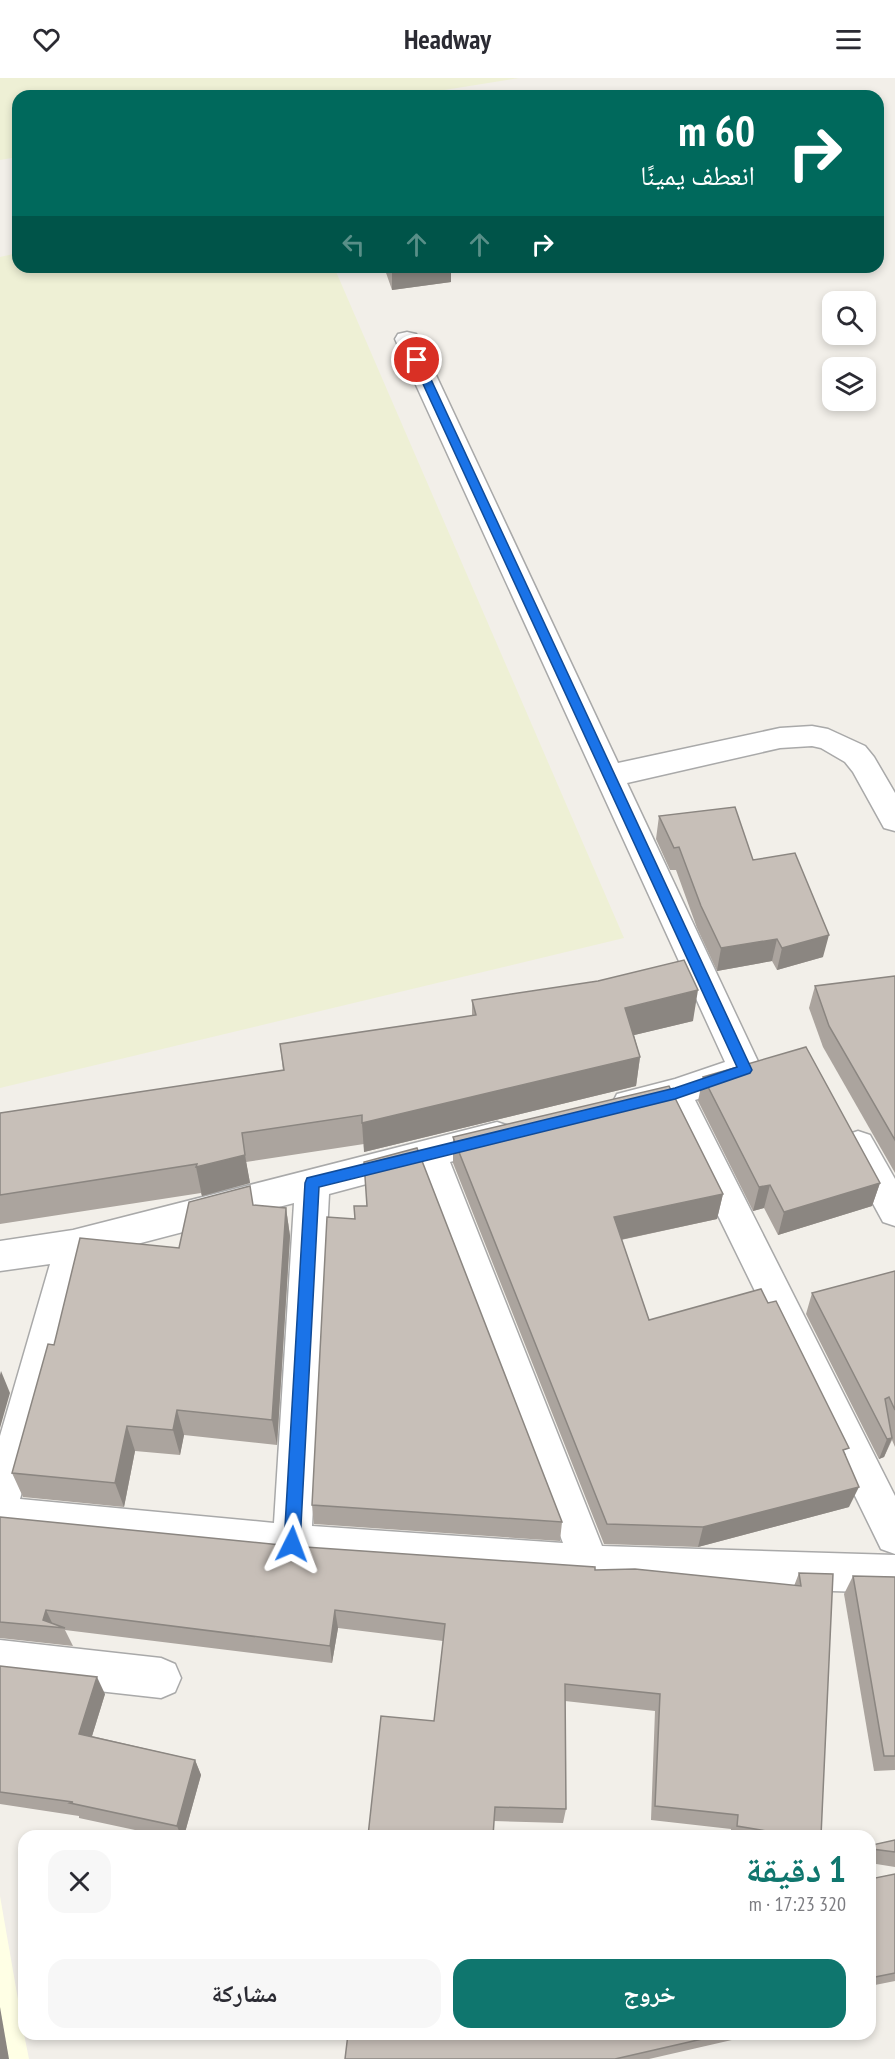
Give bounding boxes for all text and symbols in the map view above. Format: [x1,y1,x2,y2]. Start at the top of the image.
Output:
text: Headway [404,22,491,56]
icon: heart [30,23,63,56]
icon: menu [832,23,865,56]
text: 60 m [678,103,755,158]
icon: right [776,114,854,192]
text: انعطف يمينًا [640,158,755,192]
icon: left [337,228,370,261]
icon: ahead [400,228,433,261]
icon: ahead [463,228,496,261]
icon: right [526,228,559,261]
map controls [822,291,876,411]
button: search [822,291,876,345]
pin [391,334,442,385]
icon: arrive [400,343,433,376]
button: layers [822,357,876,411]
position arrow [260,1512,324,1576]
text: 1 دقيقة [746,1845,846,1892]
button: close [48,1850,111,1913]
text: 320 m · 17:23 [749,1891,846,1917]
button: مشاركة [48,1959,441,2028]
button: خروج [453,1959,846,2028]

